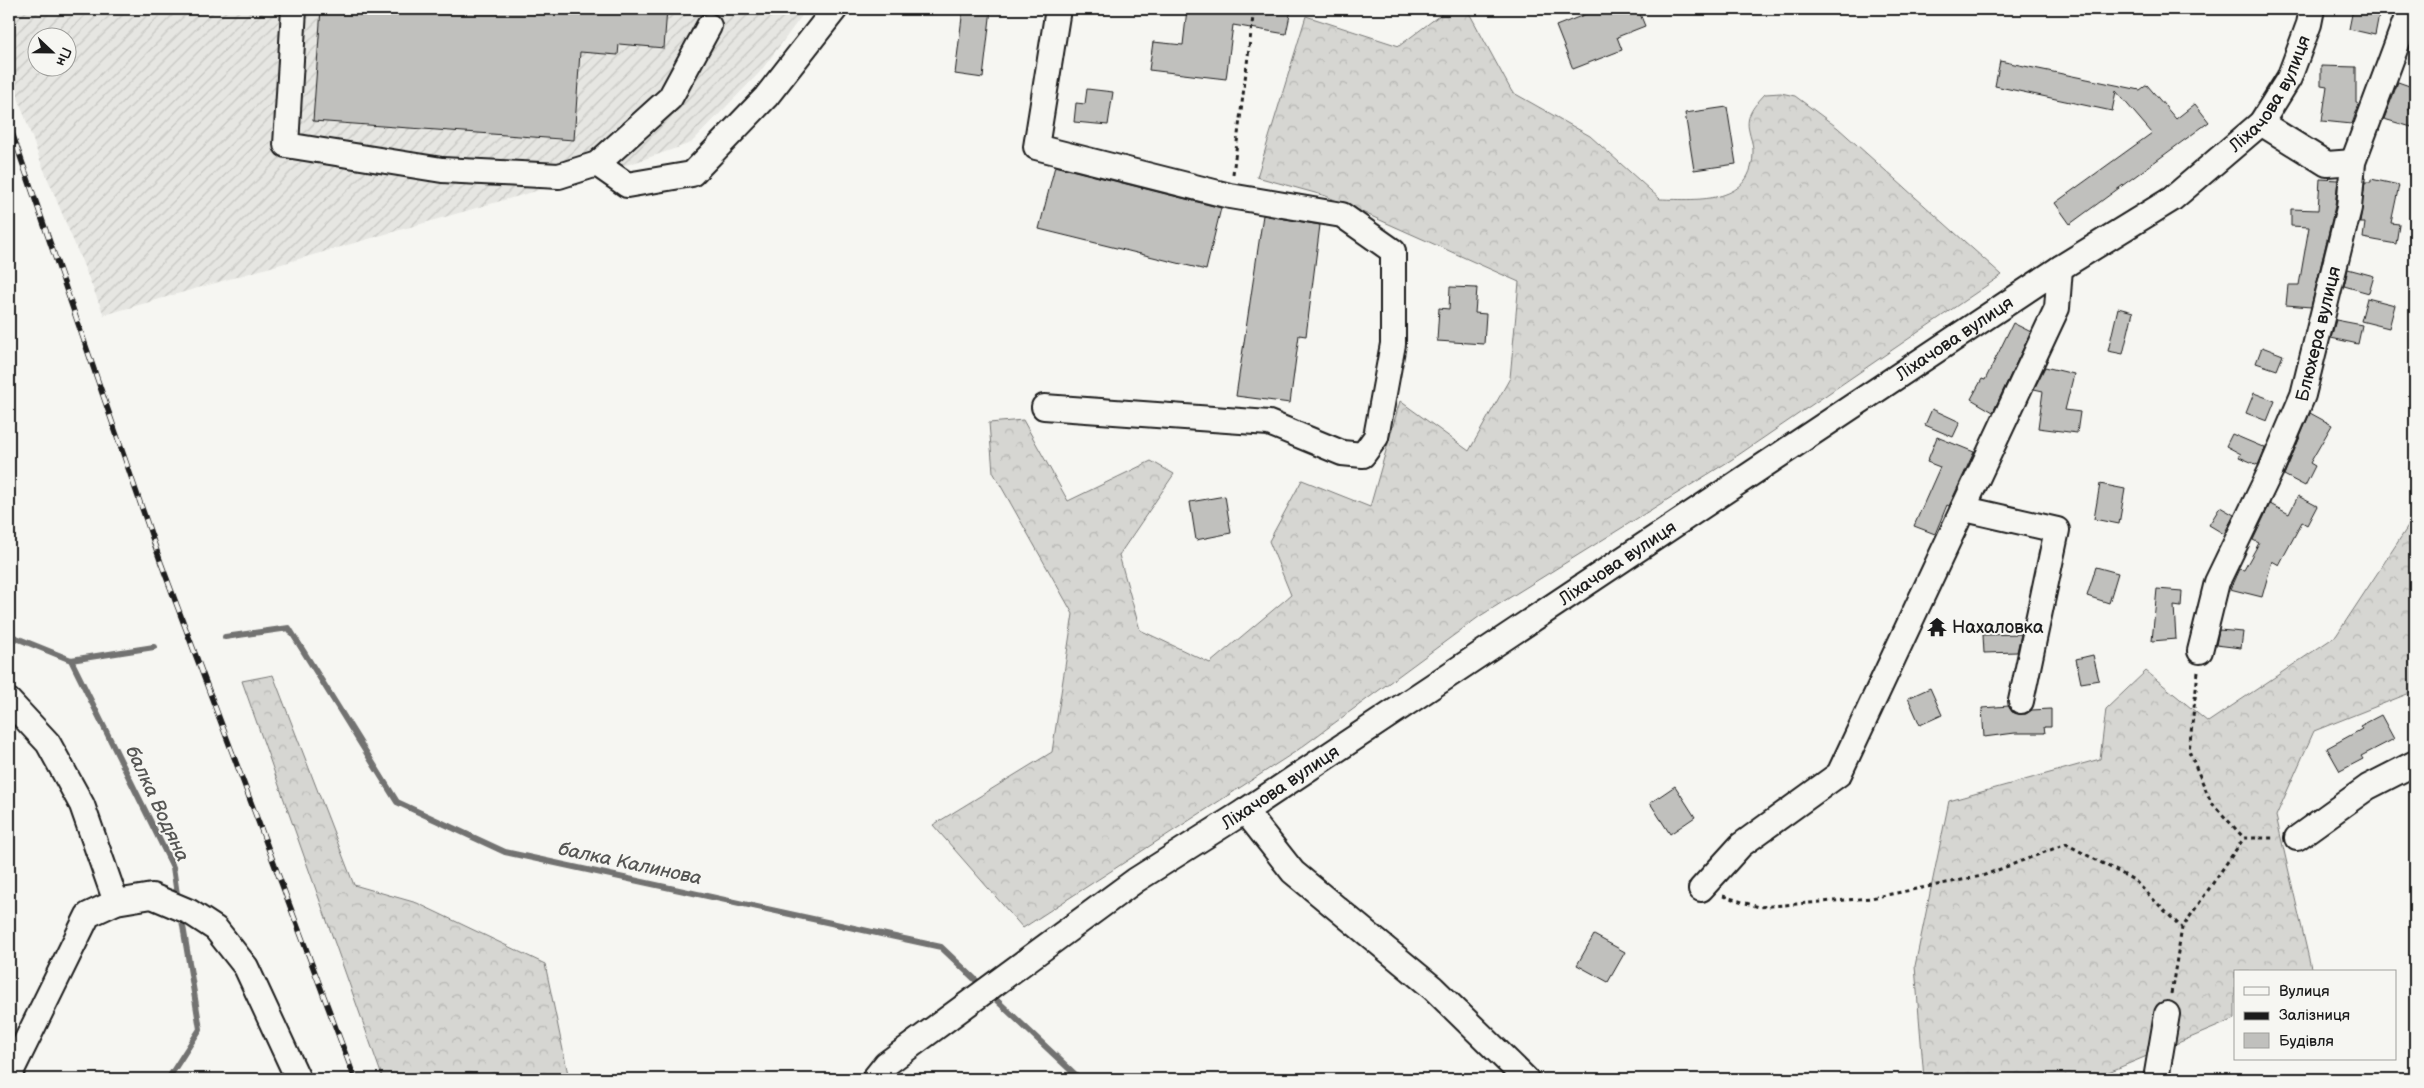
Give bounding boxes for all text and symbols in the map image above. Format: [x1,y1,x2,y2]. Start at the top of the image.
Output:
north arrow [28,28,78,78]
street label: Ліхачова вулиця [2224,32,2314,157]
text: Пн [52,45,75,69]
street label: Блюхера вулиця [2291,264,2345,403]
street label: Ліхачова вулиця [1891,292,2017,386]
street label: Ліхачова вулиця [1554,516,1680,610]
temple icon: Нахаловка [1926,616,1948,638]
place label: Нахаловка [1952,617,2044,638]
street label: Ліхачова вулиця [1217,741,1343,834]
water label: балка Водяна [120,742,194,866]
water label: балка Калинова [556,838,704,890]
legend [2234,970,2396,1060]
text: Вулиця [2279,982,2330,1001]
text: Залізниця [2279,1006,2350,1025]
text: Будівля [2279,1032,2334,1051]

